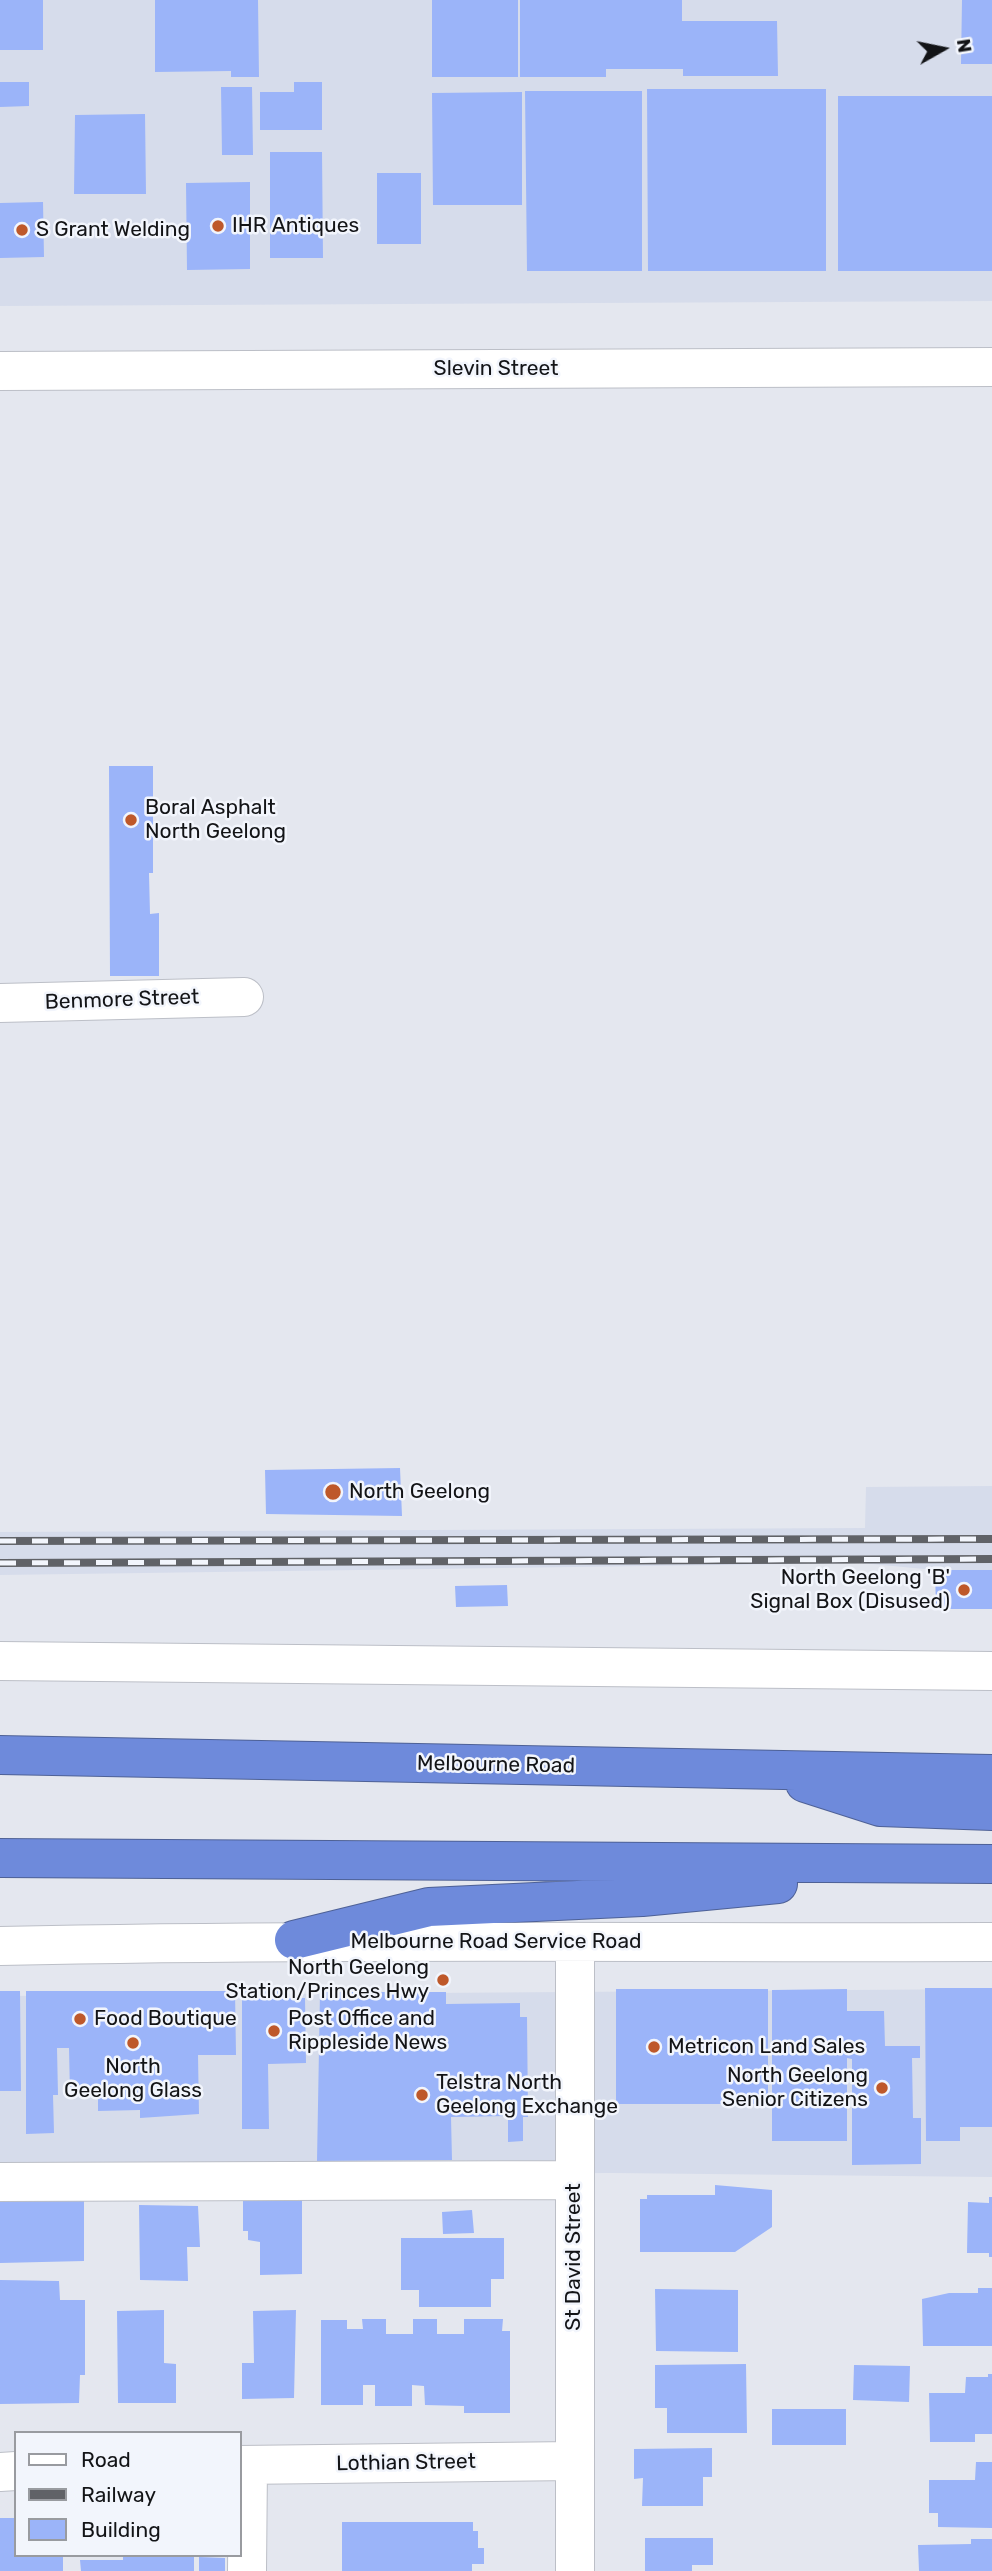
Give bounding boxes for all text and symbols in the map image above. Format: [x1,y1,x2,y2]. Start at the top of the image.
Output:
north arrow [908,14,978,84]
text: N [952,37,977,54]
place label: IHR Antiques [232,213,359,239]
place label: S Grant Welding [36,217,190,243]
marker: IHR Antiques [210,218,226,234]
marker: S Grant Welding [14,222,30,238]
street label: Slevin Street [434,356,558,382]
place label: Boral Asphalt North Geelong [145,795,286,845]
marker: Boral Asphalt North Geelong [123,812,139,828]
street label: Benmore Street [44,985,200,1015]
place label: North Geelong [349,1479,490,1505]
marker: North Geelong [323,1482,343,1502]
place label: North Geelong 'B' Signal Box (Disused) [750,1565,950,1615]
marker: North Geelong 'B' Signal Box (Disused) [956,1582,972,1598]
street label: Melbourne Road [417,1751,575,1779]
street label: Melbourne Road Service Road [350,1929,642,1955]
place label: North Geelong Station/Princes Hwy [225,1955,429,2005]
marker: North Geelong Station/Princes Hwy [435,1972,451,1988]
place label: Food Boutique [94,2006,237,2032]
place label: Post Office and Rippleside News [288,2006,447,2056]
marker: Food Boutique [72,2011,88,2027]
marker: Post Office and Rippleside News [266,2023,282,2039]
place label: Metricon Land Sales [668,2034,865,2060]
marker: North Geelong Glass [125,2035,141,2051]
marker: Metricon Land Sales [646,2039,662,2055]
place label: North Geelong Glass [64,2054,202,2104]
place label: North Geelong Senior Citizens [722,2063,868,2113]
place label: Telstra North Geelong Exchange [436,2070,618,2120]
marker: North Geelong Senior Citizens [874,2080,890,2096]
marker: Telstra North Geelong Exchange [414,2087,430,2103]
street label: St David Street [561,2183,587,2331]
legend [14,2431,242,2557]
text: Road [81,2447,131,2472]
street label: Lothian Street [336,2449,476,2477]
text: Railway [81,2482,156,2507]
text: Building [81,2517,161,2542]

